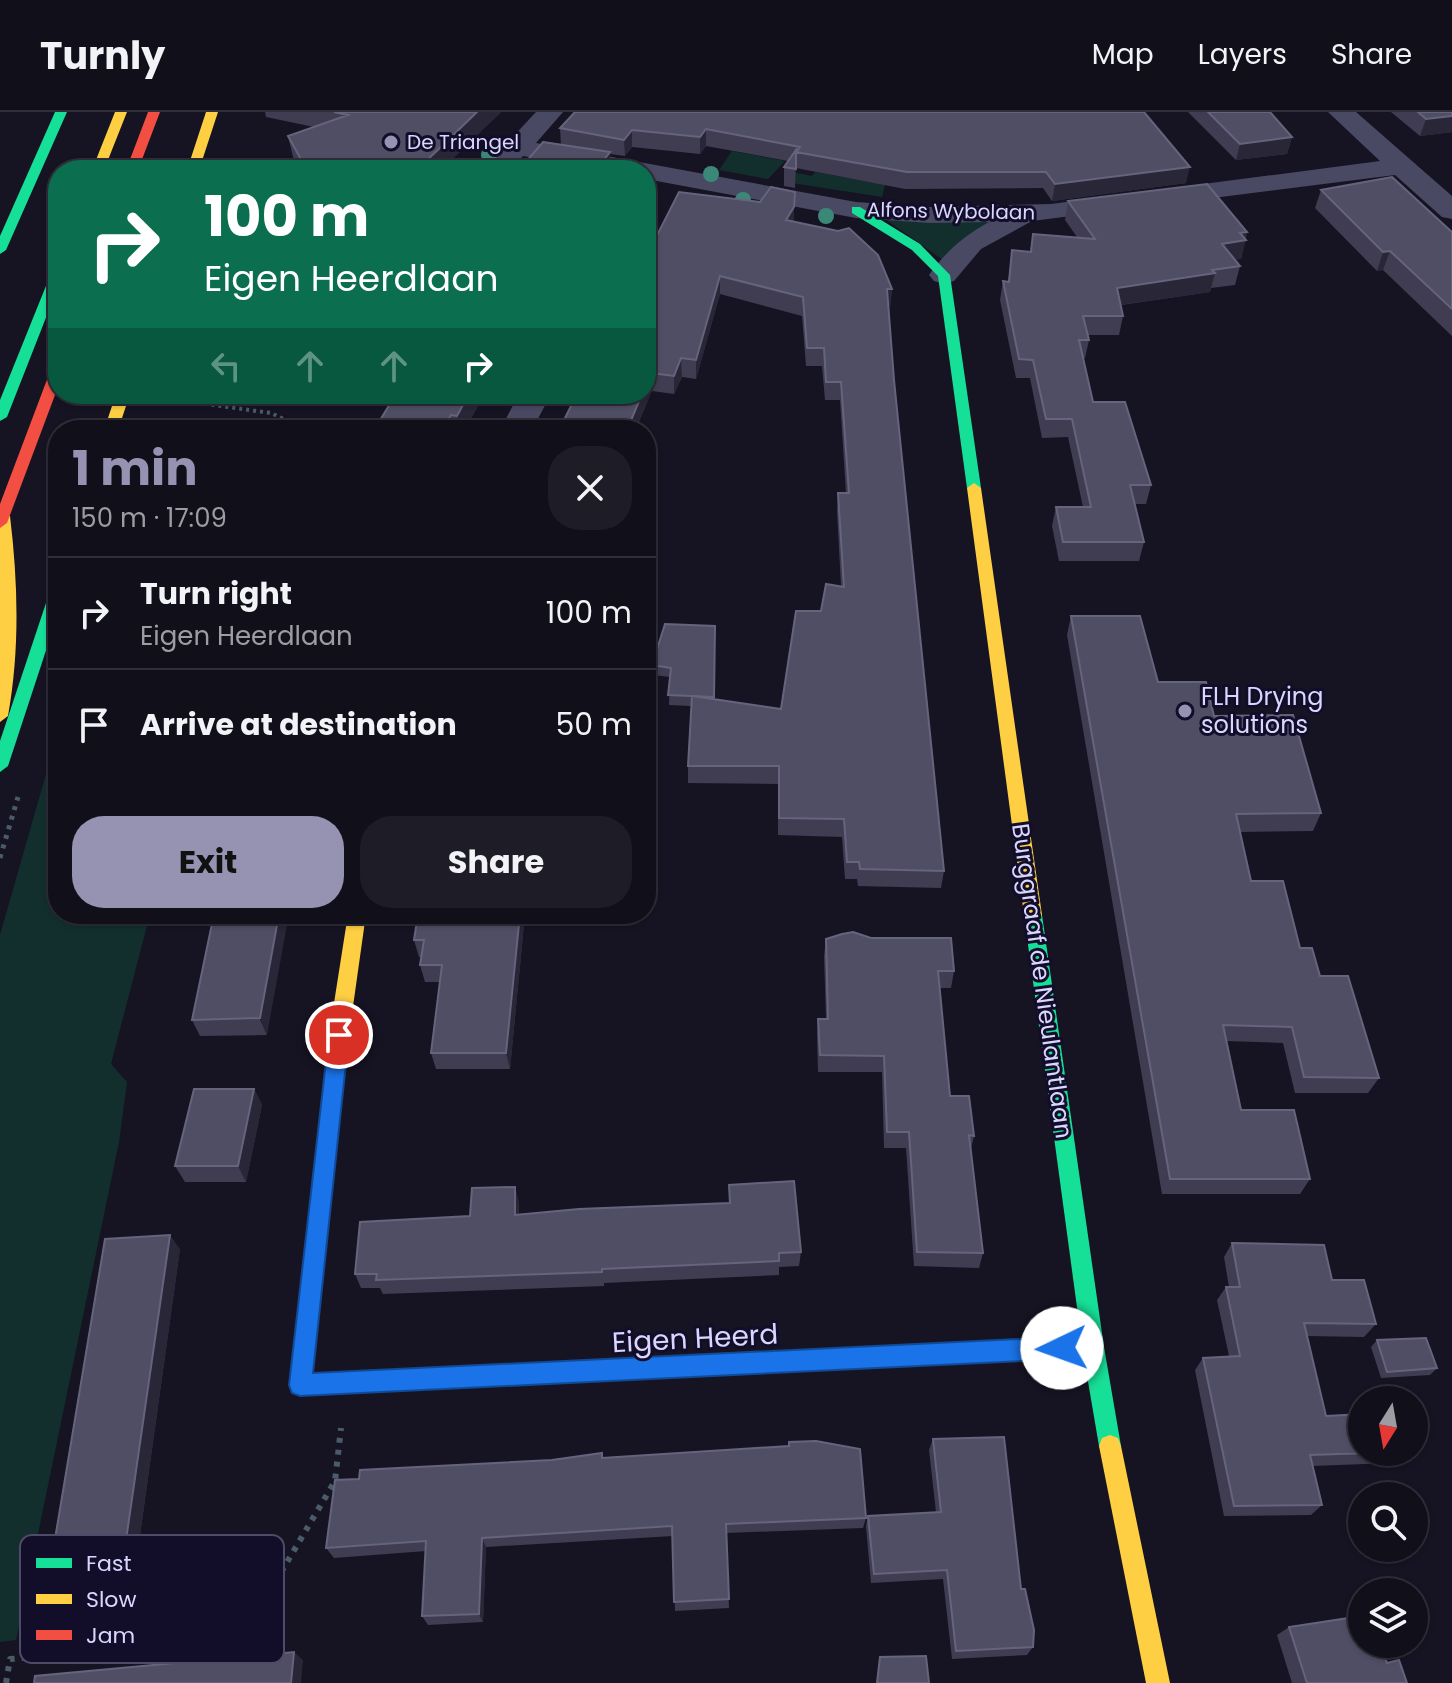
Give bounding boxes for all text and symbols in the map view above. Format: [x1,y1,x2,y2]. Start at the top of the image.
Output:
text: Turnly [40,29,165,82]
text: Map [1092,35,1154,74]
text: Layers [1198,35,1287,74]
text: Share [1331,35,1412,74]
place label: De Triangel [407,128,519,156]
marker: De Triangel [382,133,400,151]
text: 100 m [204,177,369,256]
icon: right [72,192,176,296]
street label: Alfons Wybolaan [867,196,1035,226]
text: Eigen Heerdlaan [204,253,499,304]
icon: left [204,344,248,388]
icon: ahead [288,344,332,388]
icon: ahead [372,344,416,388]
icon: right [456,344,500,388]
text: 1 min [72,435,198,502]
button: close [548,446,632,530]
text: 150 m · 17:09 [72,500,227,536]
text: Turn right [140,572,292,615]
icon: right [72,591,116,635]
text: 100 m [546,591,632,634]
text: Eigen Heerdlaan [140,618,353,654]
place label: FLH Drying solutions [1201,680,1323,741]
marker: FLH Drying solutions [1176,702,1194,720]
icon: arrive [72,703,116,747]
text: Arrive at destination [140,703,457,746]
text: 50 m [555,703,632,746]
button: Exit [72,816,344,908]
button: Share [360,816,632,908]
street label: Burggraaf de Nieulantlaan [1004,821,1081,1141]
pin [305,1001,373,1069]
icon: arrive [317,1013,361,1057]
position arrow [1020,1306,1104,1390]
street label: Eigen Heerd [611,1315,779,1362]
north arrow [1348,1386,1428,1466]
map controls [1348,1386,1428,1658]
button: search [1348,1482,1428,1562]
legend [20,1535,284,1663]
text: Fast [86,1548,131,1579]
button: layers [1348,1578,1428,1658]
text: Slow [86,1584,136,1615]
text: Jam [86,1620,135,1651]

